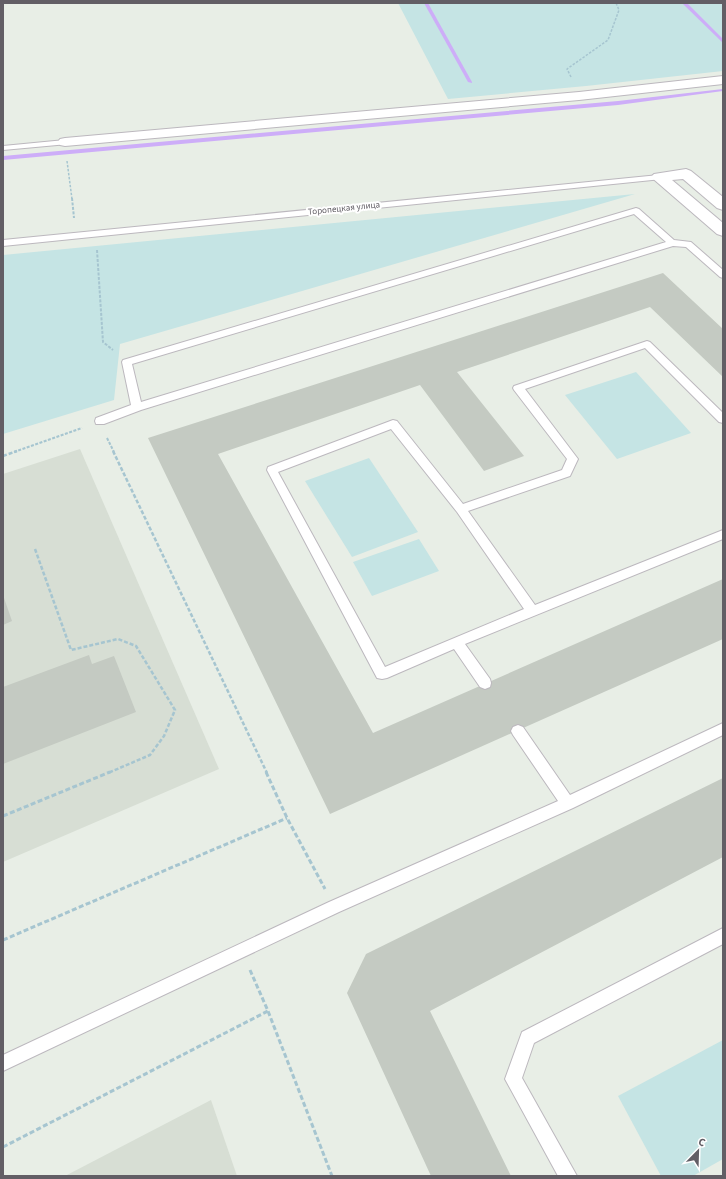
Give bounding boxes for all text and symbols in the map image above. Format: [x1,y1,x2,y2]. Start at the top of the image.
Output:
street label: Торопецкая улица [307,198,381,219]
north arrow [678,1131,718,1171]
text: С [696,1134,708,1151]

